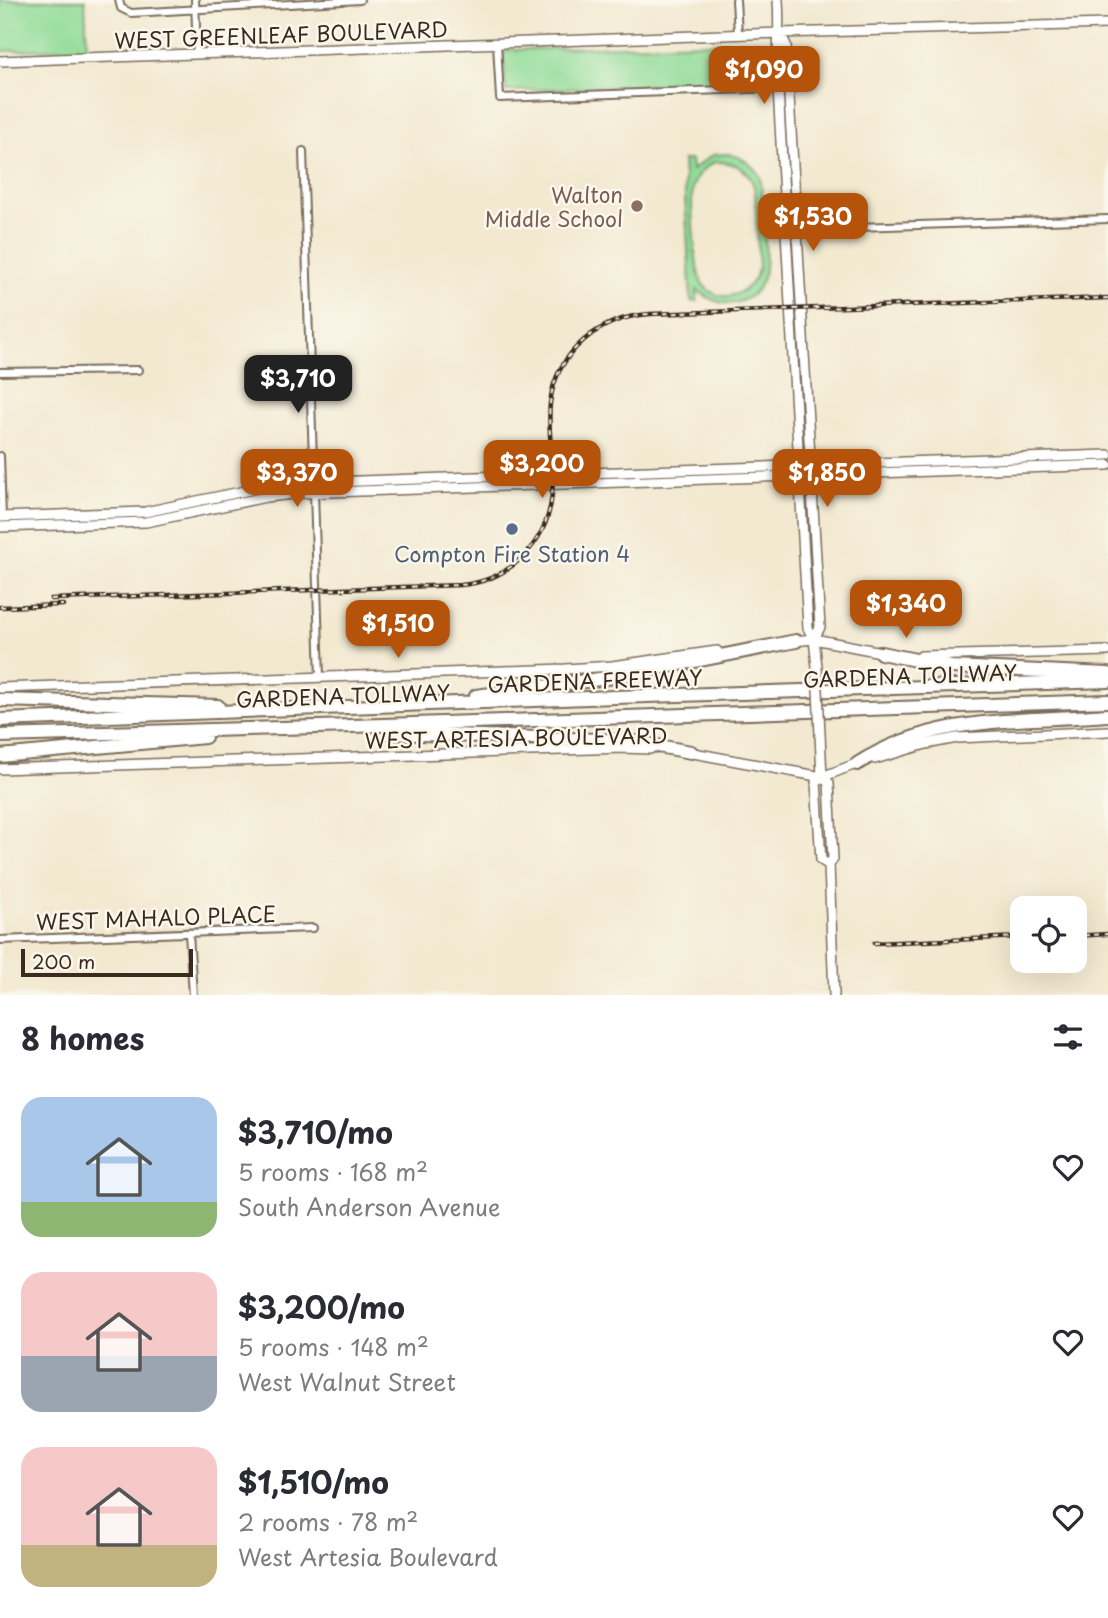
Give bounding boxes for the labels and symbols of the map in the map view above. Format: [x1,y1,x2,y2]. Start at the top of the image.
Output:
street label: WEST GREENLEAF BOULEVARD [114,12,448,56]
pin: $1,090 [707,46,821,106]
place label: Walton Middle School [485,178,623,234]
pin: $1,530 [756,194,870,253]
marker: Walton Middle School [629,198,645,214]
pin: $3,710 [241,356,355,415]
pin: $3,200 [485,440,599,500]
pin: $3,370 [240,449,354,509]
pin: $1,850 [770,449,884,509]
marker: Compton Fire Station 4 [504,521,520,537]
place label: Compton Fire Station 4 [394,537,630,569]
pin: $1,340 [849,580,963,640]
pin: $1,510 [341,600,455,660]
street label: GARDENA TOLLWAY [802,655,1018,695]
street label: GARDENA FREEWAY [487,660,704,700]
street label: GARDENA TOLLWAY [235,675,451,715]
street label: WEST ARTESIA BOULEVARD [364,718,668,756]
street label: WEST MAHALO PLACE [35,897,277,937]
scale bar [21,946,192,978]

